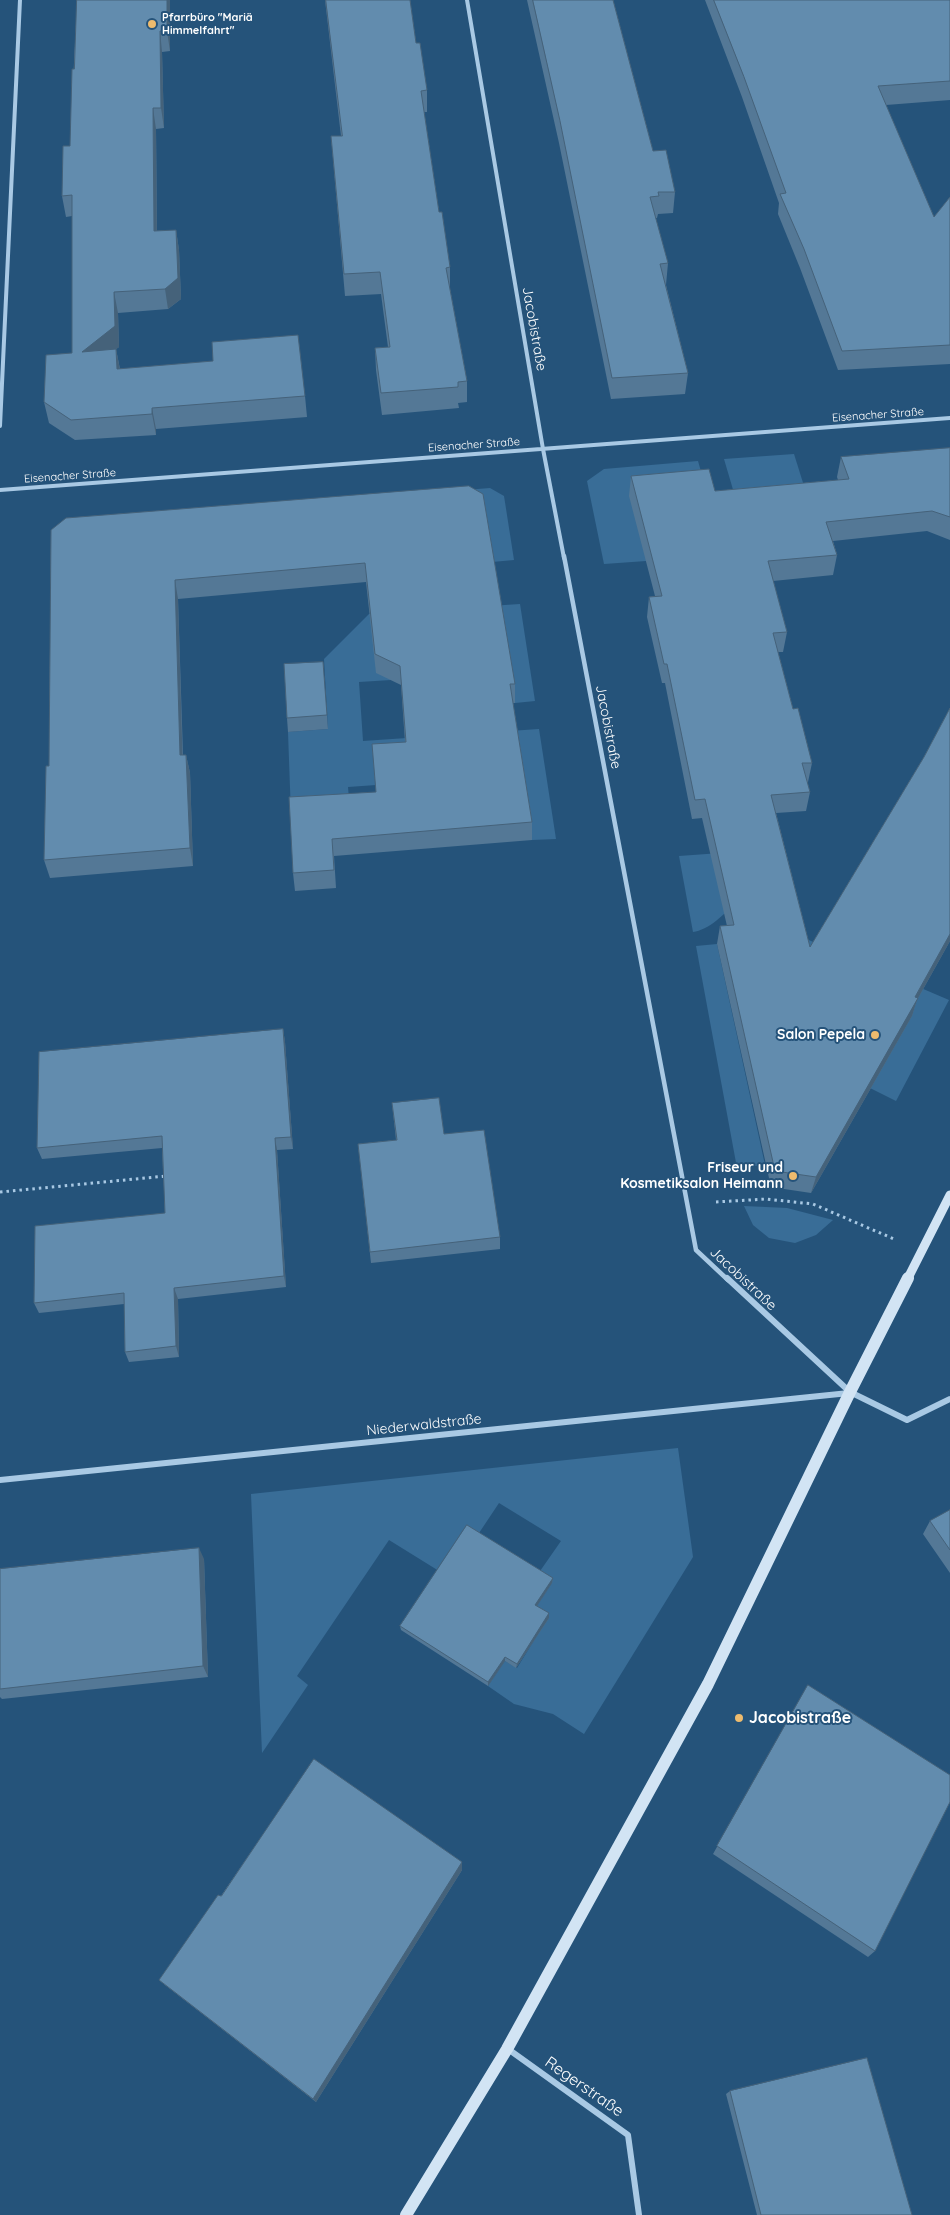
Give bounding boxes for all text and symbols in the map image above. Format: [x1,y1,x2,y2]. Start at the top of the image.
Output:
place label: Pfarrbüro "Mariä Himmelfahrt" [162,11,253,37]
marker: Pfarrbüro "Mariä Himmelfahrt" [146,18,158,30]
street label: Jacobistraße [518,286,550,372]
street label: Eisenacher Straße [832,405,924,425]
street label: Eisenacher Straße [428,435,520,455]
street label: Eisenacher Straße [24,466,116,486]
street label: Jacobistraße [592,684,624,770]
place label: Salon Pepela [777,1027,865,1043]
marker: Salon Pepela [869,1029,881,1041]
place label: Friseur und Kosmetiksalon Heimann [620,1160,783,1192]
marker: Friseur und Kosmetiksalon Heimann [787,1170,799,1182]
street label: Jacobistraße [706,1244,780,1314]
street label: Niederwaldstraße [366,1411,482,1439]
place label: Jacobistraße [749,1708,851,1728]
marker: Jacobistraße [733,1712,745,1724]
street label: Regerstraße [541,2053,627,2121]

